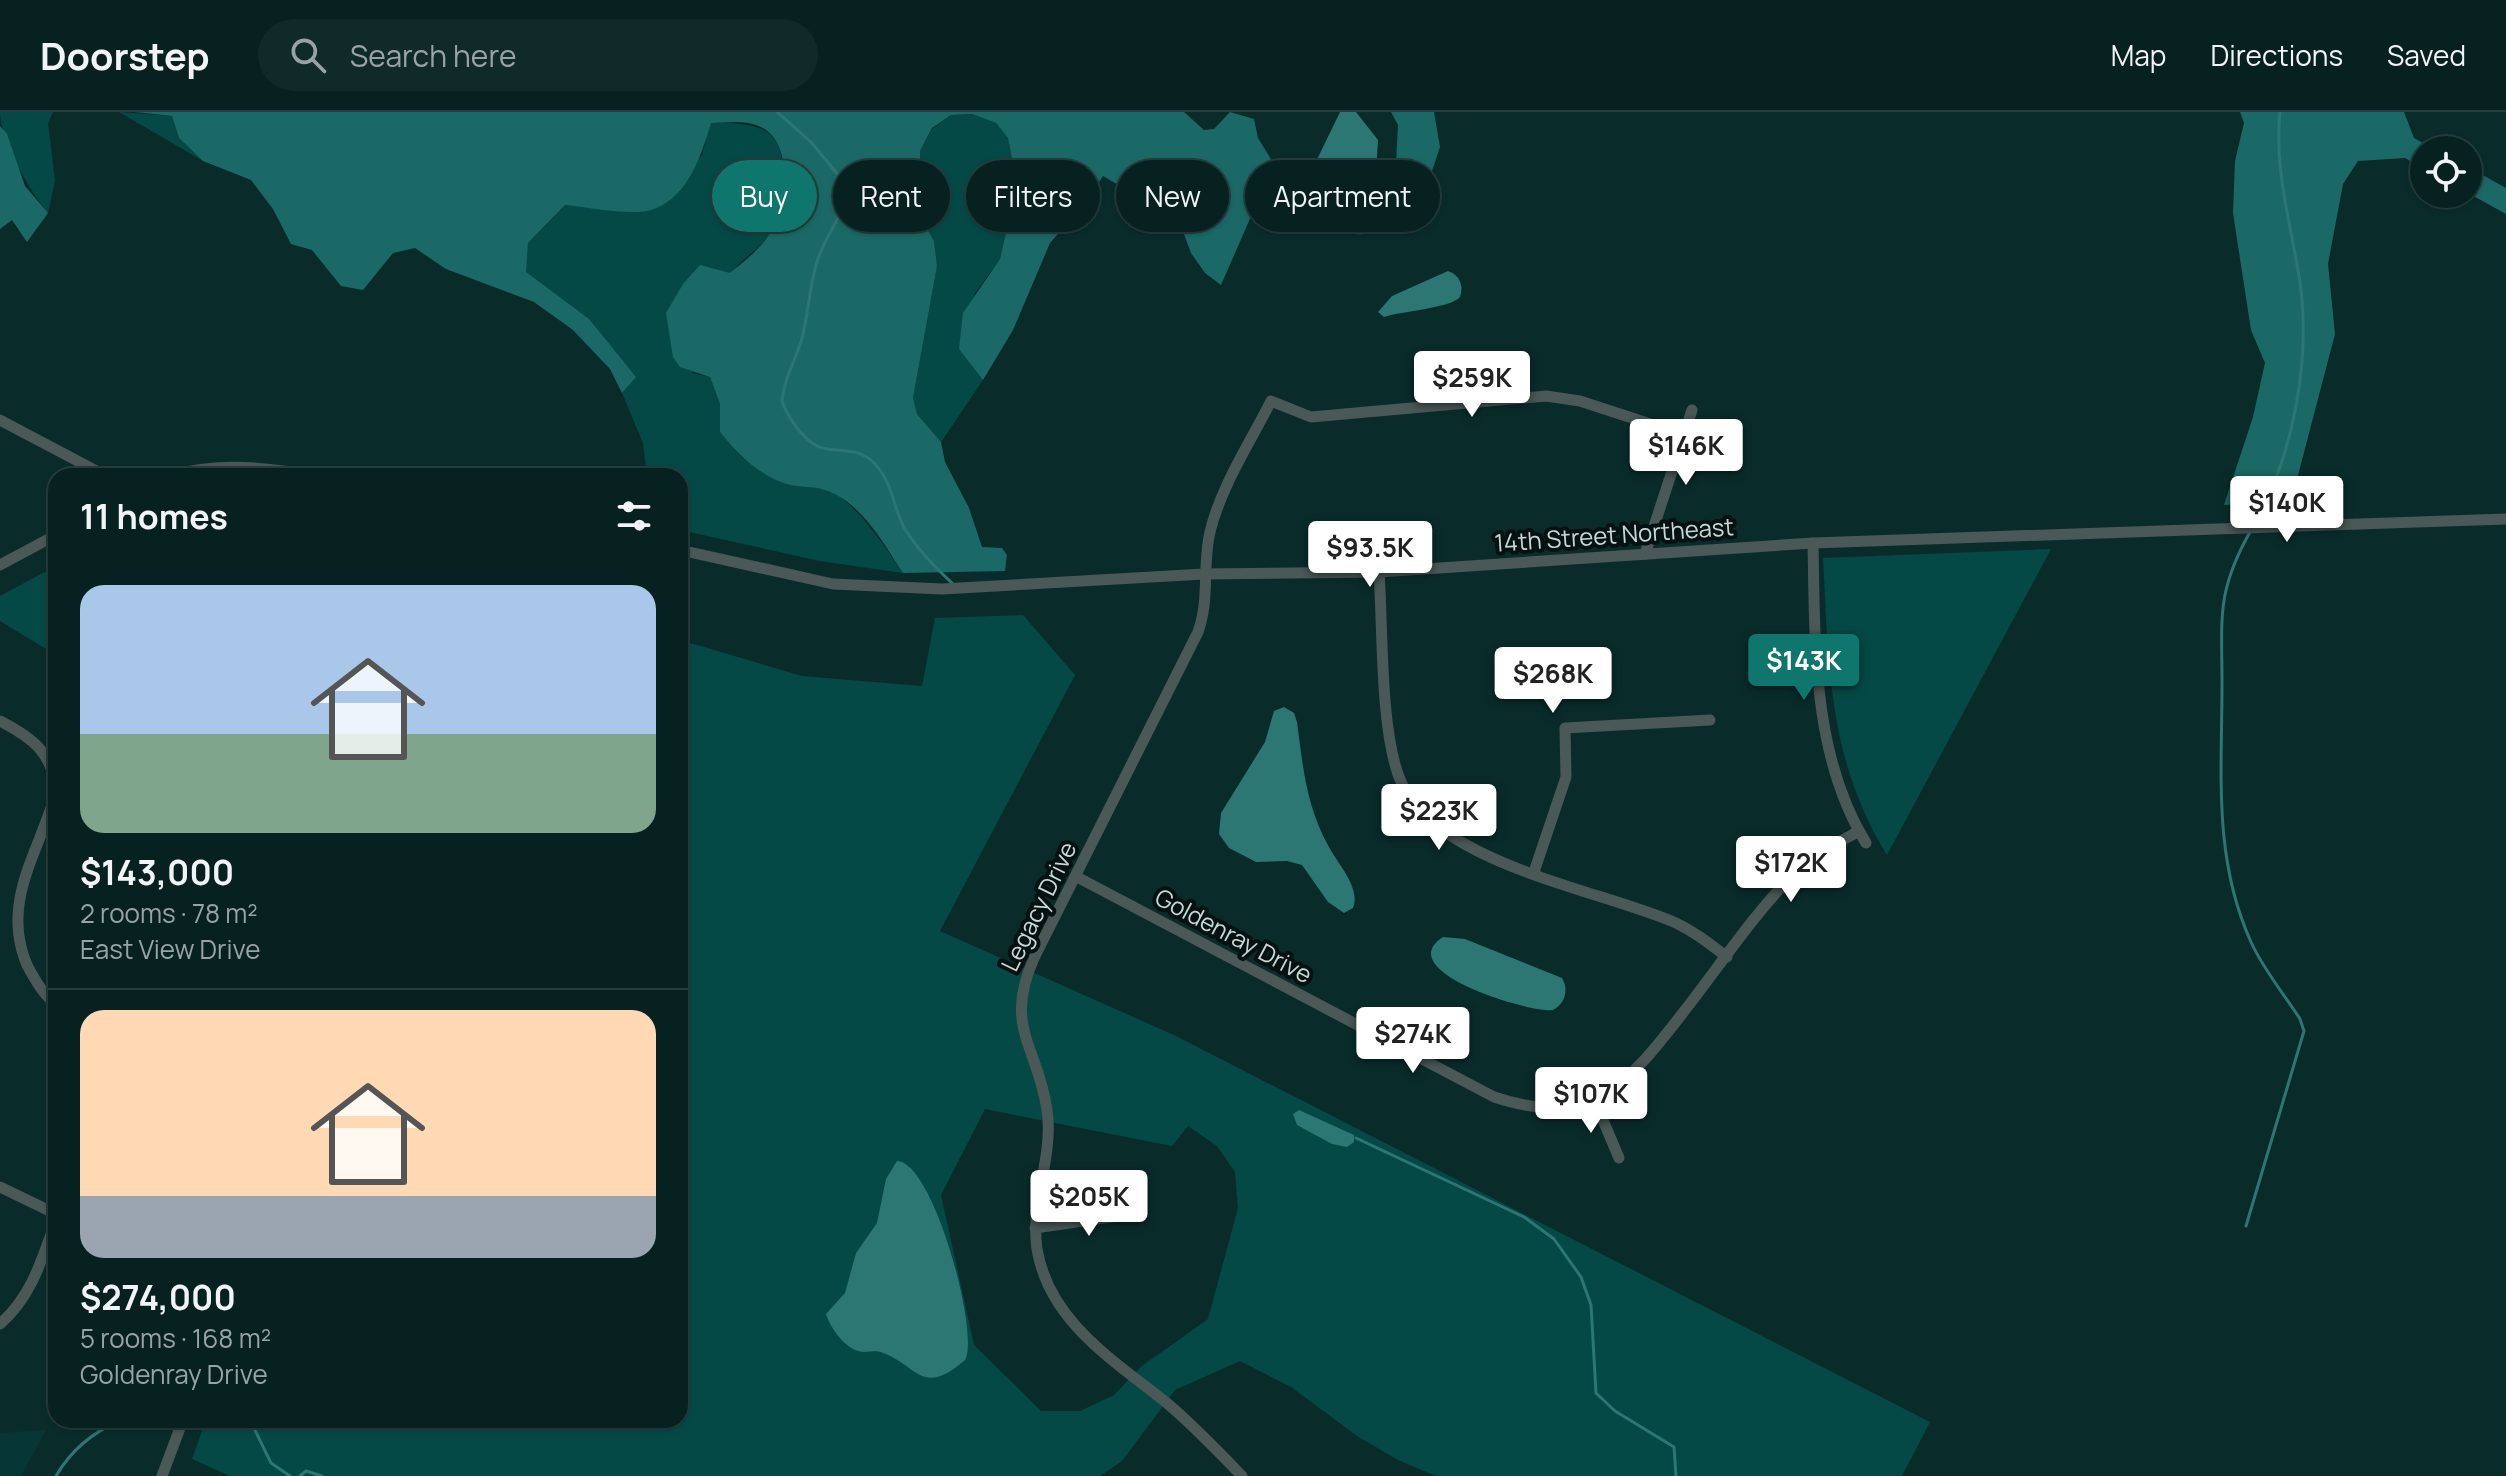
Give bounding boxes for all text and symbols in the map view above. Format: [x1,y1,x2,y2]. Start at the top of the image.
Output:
search box [258,19,818,91]
text: Doorstep [40,29,210,81]
icon: search [286,33,330,77]
text: Search here [350,35,516,76]
text: Map [2111,36,2166,74]
text: Directions [2210,36,2343,74]
text: Saved [2387,36,2466,74]
map controls [2410,136,2482,208]
button: locate [2410,136,2482,208]
chip: Buy [712,160,817,232]
chip: Rent [833,160,950,232]
chip: Filters [966,160,1100,232]
chip: New [1116,160,1229,232]
chip: Apartment [1245,160,1440,232]
pin: $259K [1416,351,1528,419]
text: $259K [1432,359,1512,395]
pin: $146K [1630,419,1742,487]
text: $146K [1648,427,1724,463]
pin: $140K [2231,476,2343,544]
text: $140K [2248,484,2326,520]
text: 11 homes [80,493,228,539]
icon: filters [612,494,656,538]
street label: 14th Street Northeast [1493,509,1735,559]
pin: $93.5K [1305,521,1435,589]
text: $93.5K [1326,529,1414,565]
pin: $143K [1748,634,1860,702]
icon: home [296,637,440,781]
text: $143K [1766,642,1842,678]
pin: $268K [1497,647,1609,715]
text: $268K [1513,655,1593,691]
pin: $223K [1383,784,1495,852]
text: $223K [1399,792,1479,828]
street label: Legacy Drive [992,836,1084,976]
pin: $172K [1735,836,1847,904]
text: $172K [1754,844,1828,880]
text: $143,000 [80,849,234,895]
street label: Goldenray Drive [1150,880,1318,990]
text: 2 rooms · 78 m² [80,895,258,931]
text: East View Drive [80,931,260,967]
pin: $274K [1357,1007,1469,1075]
text: $274K [1374,1015,1452,1051]
icon: home [296,1062,440,1206]
pin: $107K [1535,1067,1647,1135]
text: $107K [1553,1075,1629,1111]
pin: $205K [1033,1170,1145,1238]
text: $205K [1049,1178,1129,1214]
text: $274,000 [80,1274,236,1320]
text: 5 rooms · 168 m² [80,1320,271,1356]
text: Goldenray Drive [80,1356,268,1392]

